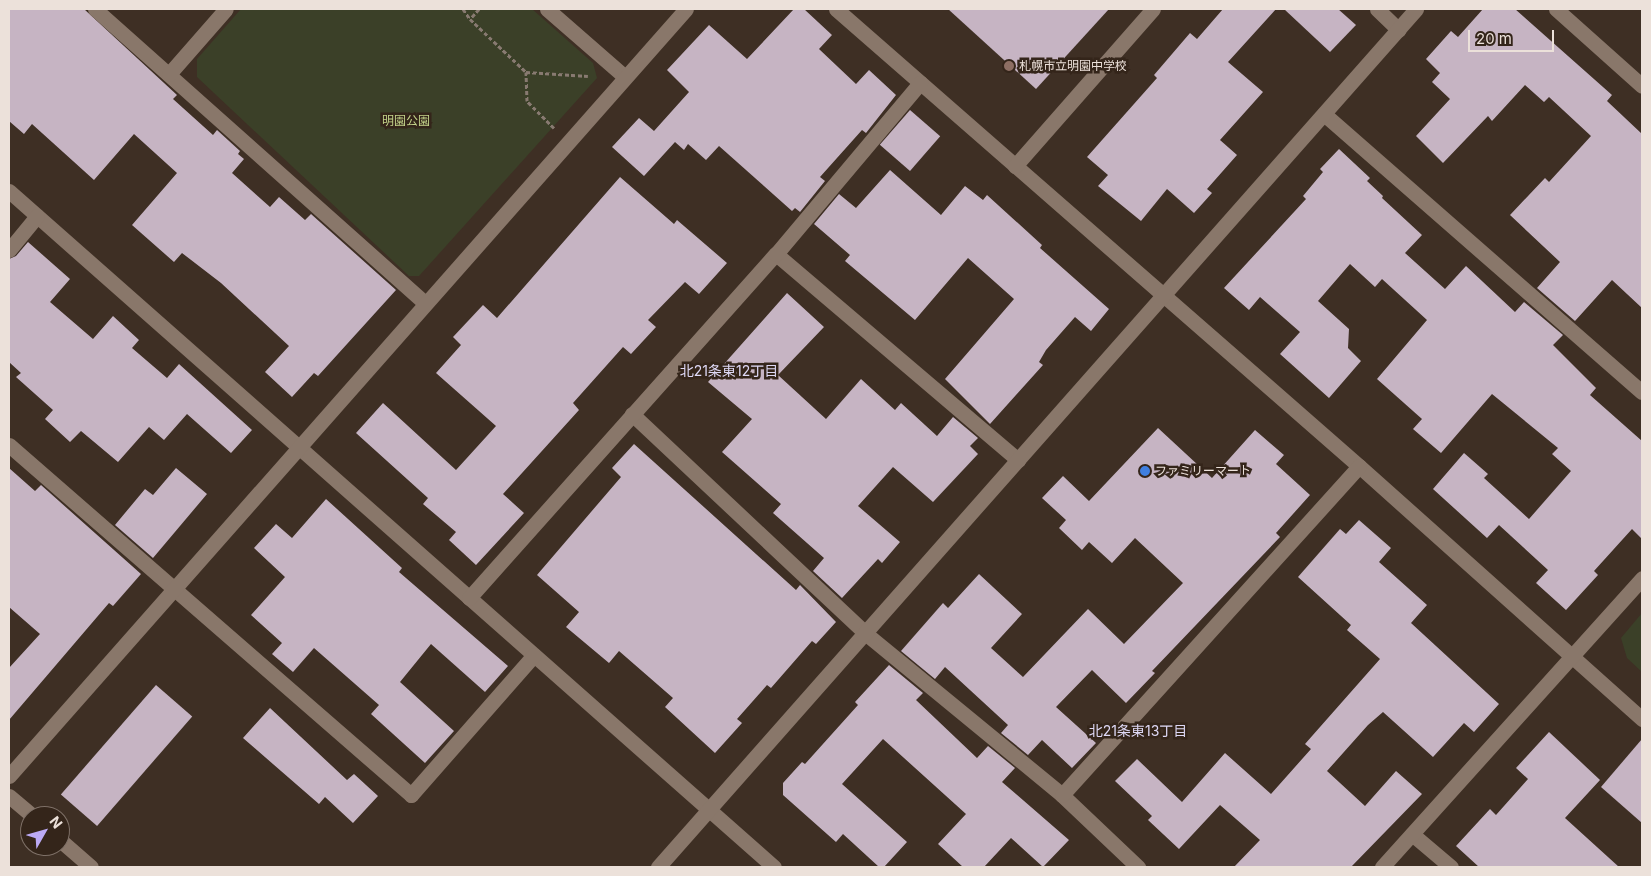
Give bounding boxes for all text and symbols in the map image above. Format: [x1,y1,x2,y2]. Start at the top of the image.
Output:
scale bar [1471,20,1557,52]
text: 20 m [1476,29,1512,48]
place label: 札幌市立明園中学校 [1019,59,1127,73]
marker: 札幌市立明園中学校 [1003,60,1015,72]
park label: 明園公園 [382,114,430,128]
district label: 北21条東12丁目 [680,363,778,379]
place label: ファミリーマート [1155,464,1251,478]
marker: ファミリーマート [1139,465,1151,477]
district label: 北21条東13丁目 [1089,723,1187,739]
north arrow [20,806,70,856]
text: N [46,813,66,832]

